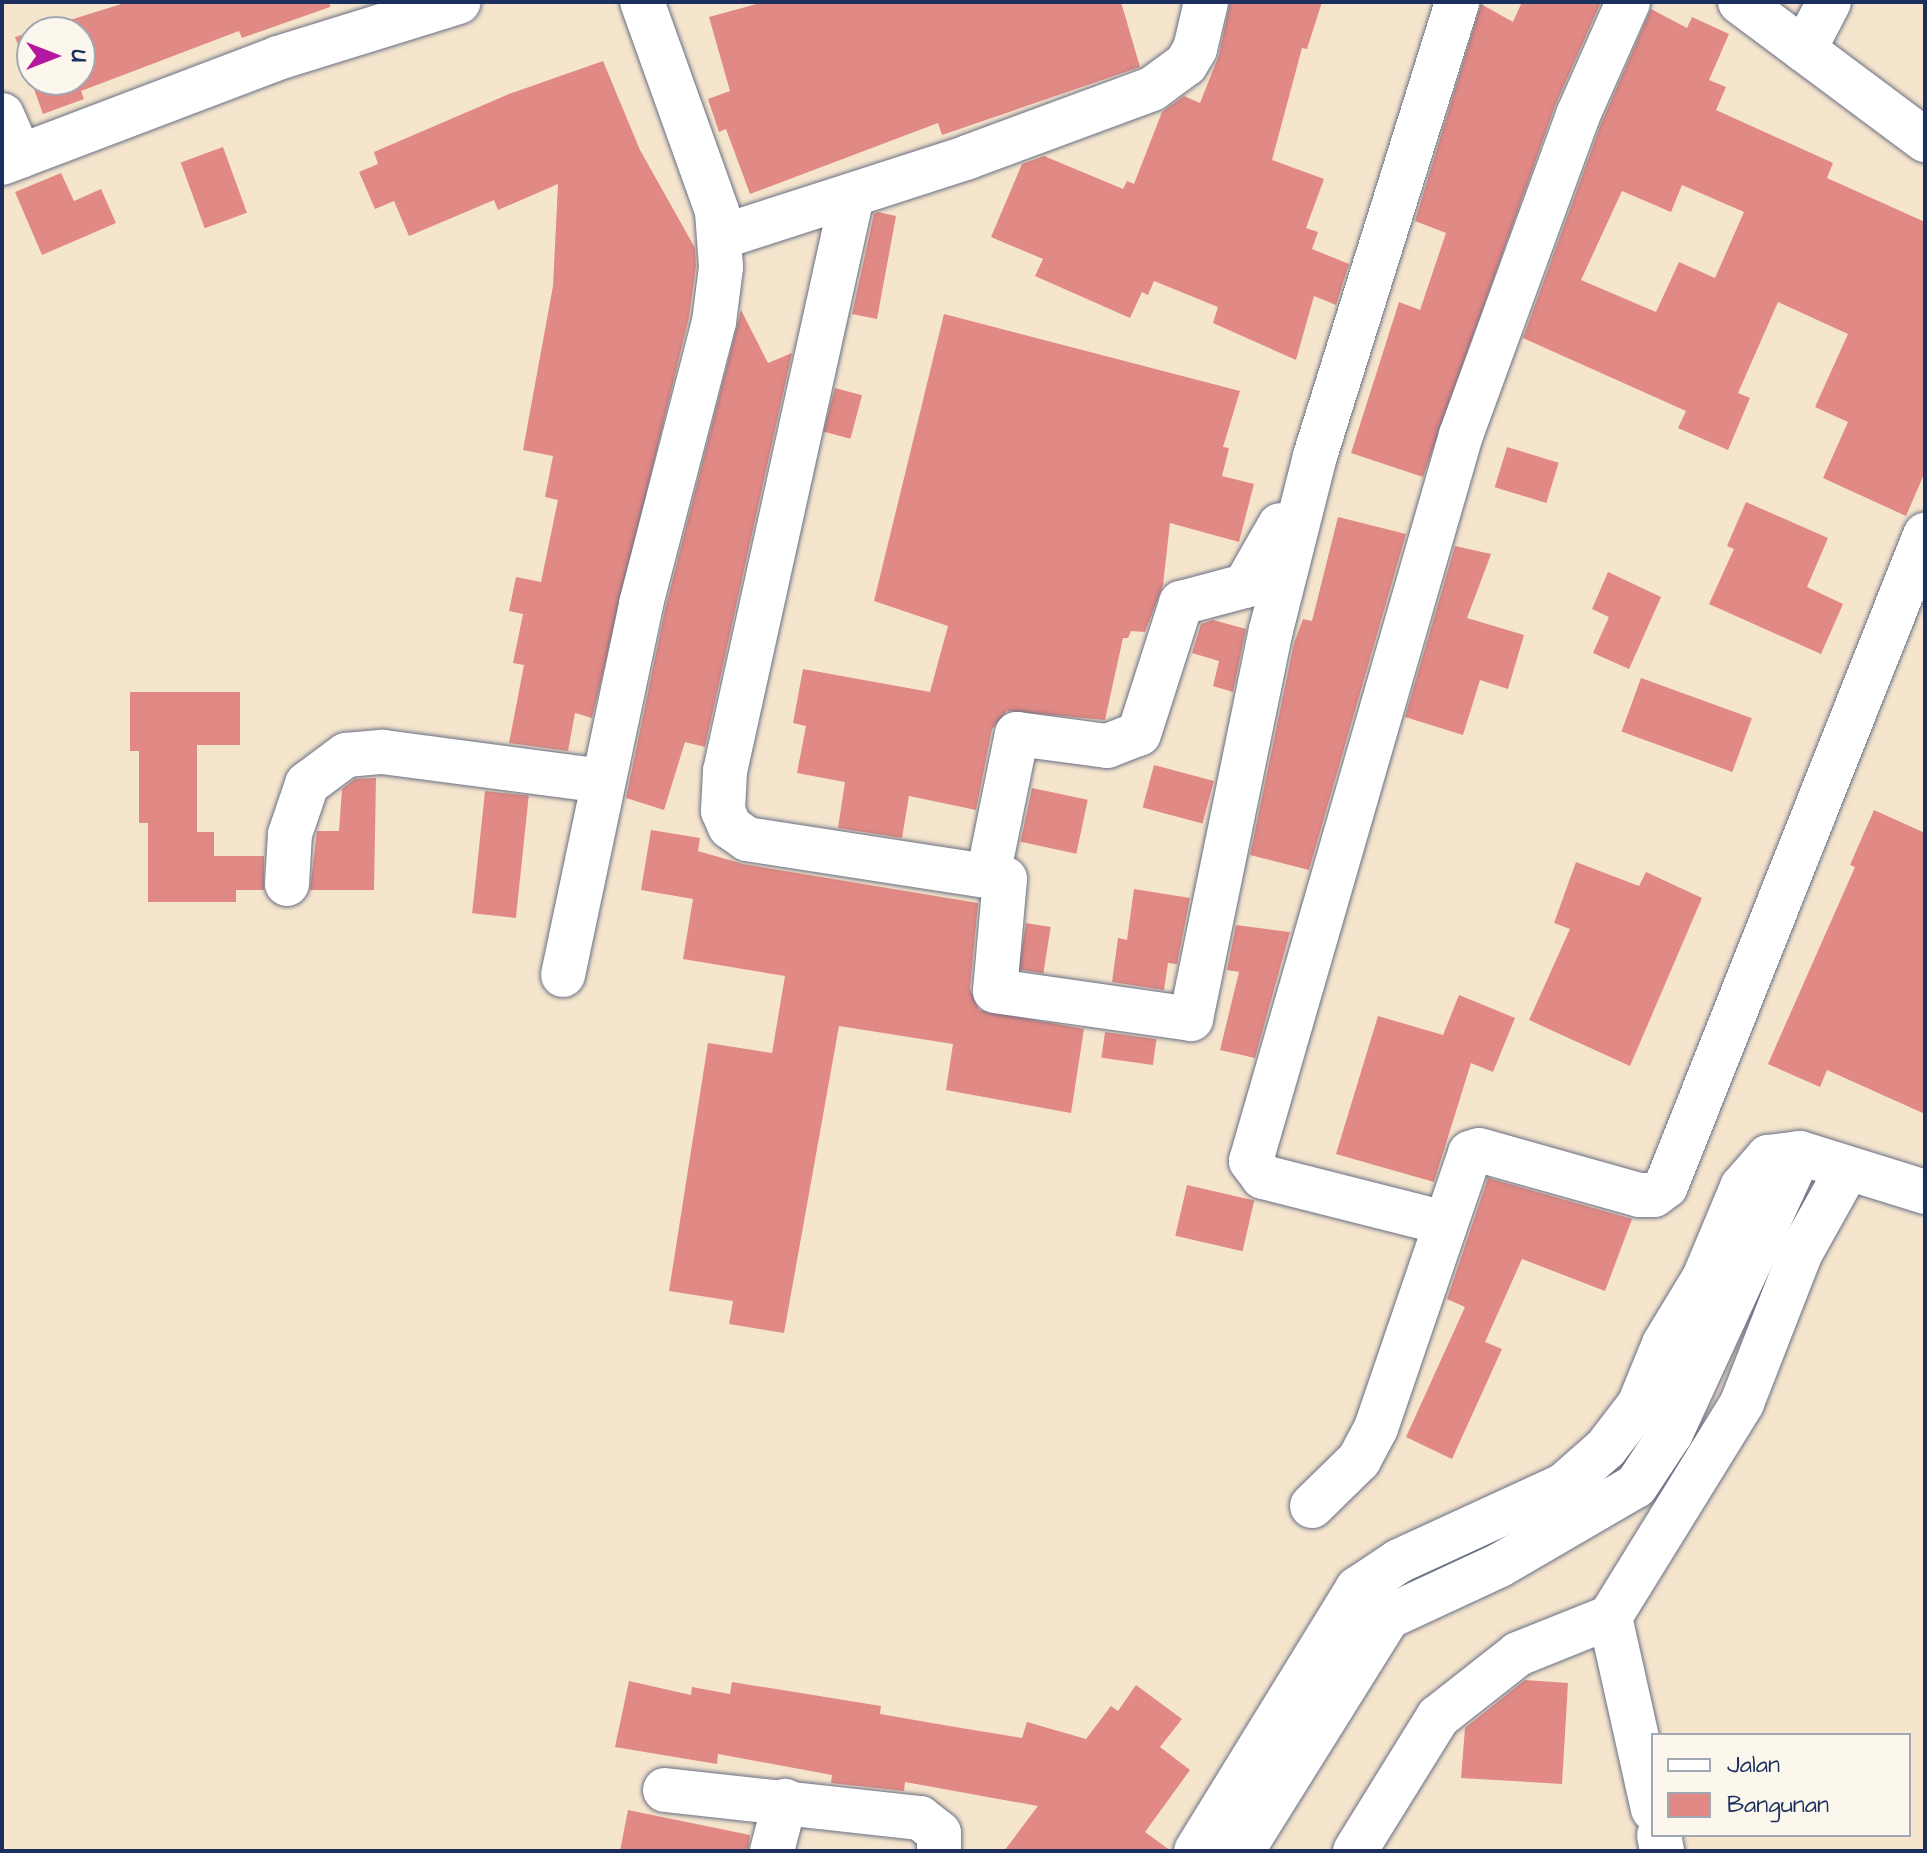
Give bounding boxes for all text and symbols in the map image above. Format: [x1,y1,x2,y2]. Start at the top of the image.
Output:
north arrow [16,16,96,96]
text: U [63,50,94,62]
legend [1651,1733,1911,1837]
text: Jalan [1727,1748,1780,1782]
text: Bangunan [1727,1788,1829,1822]

